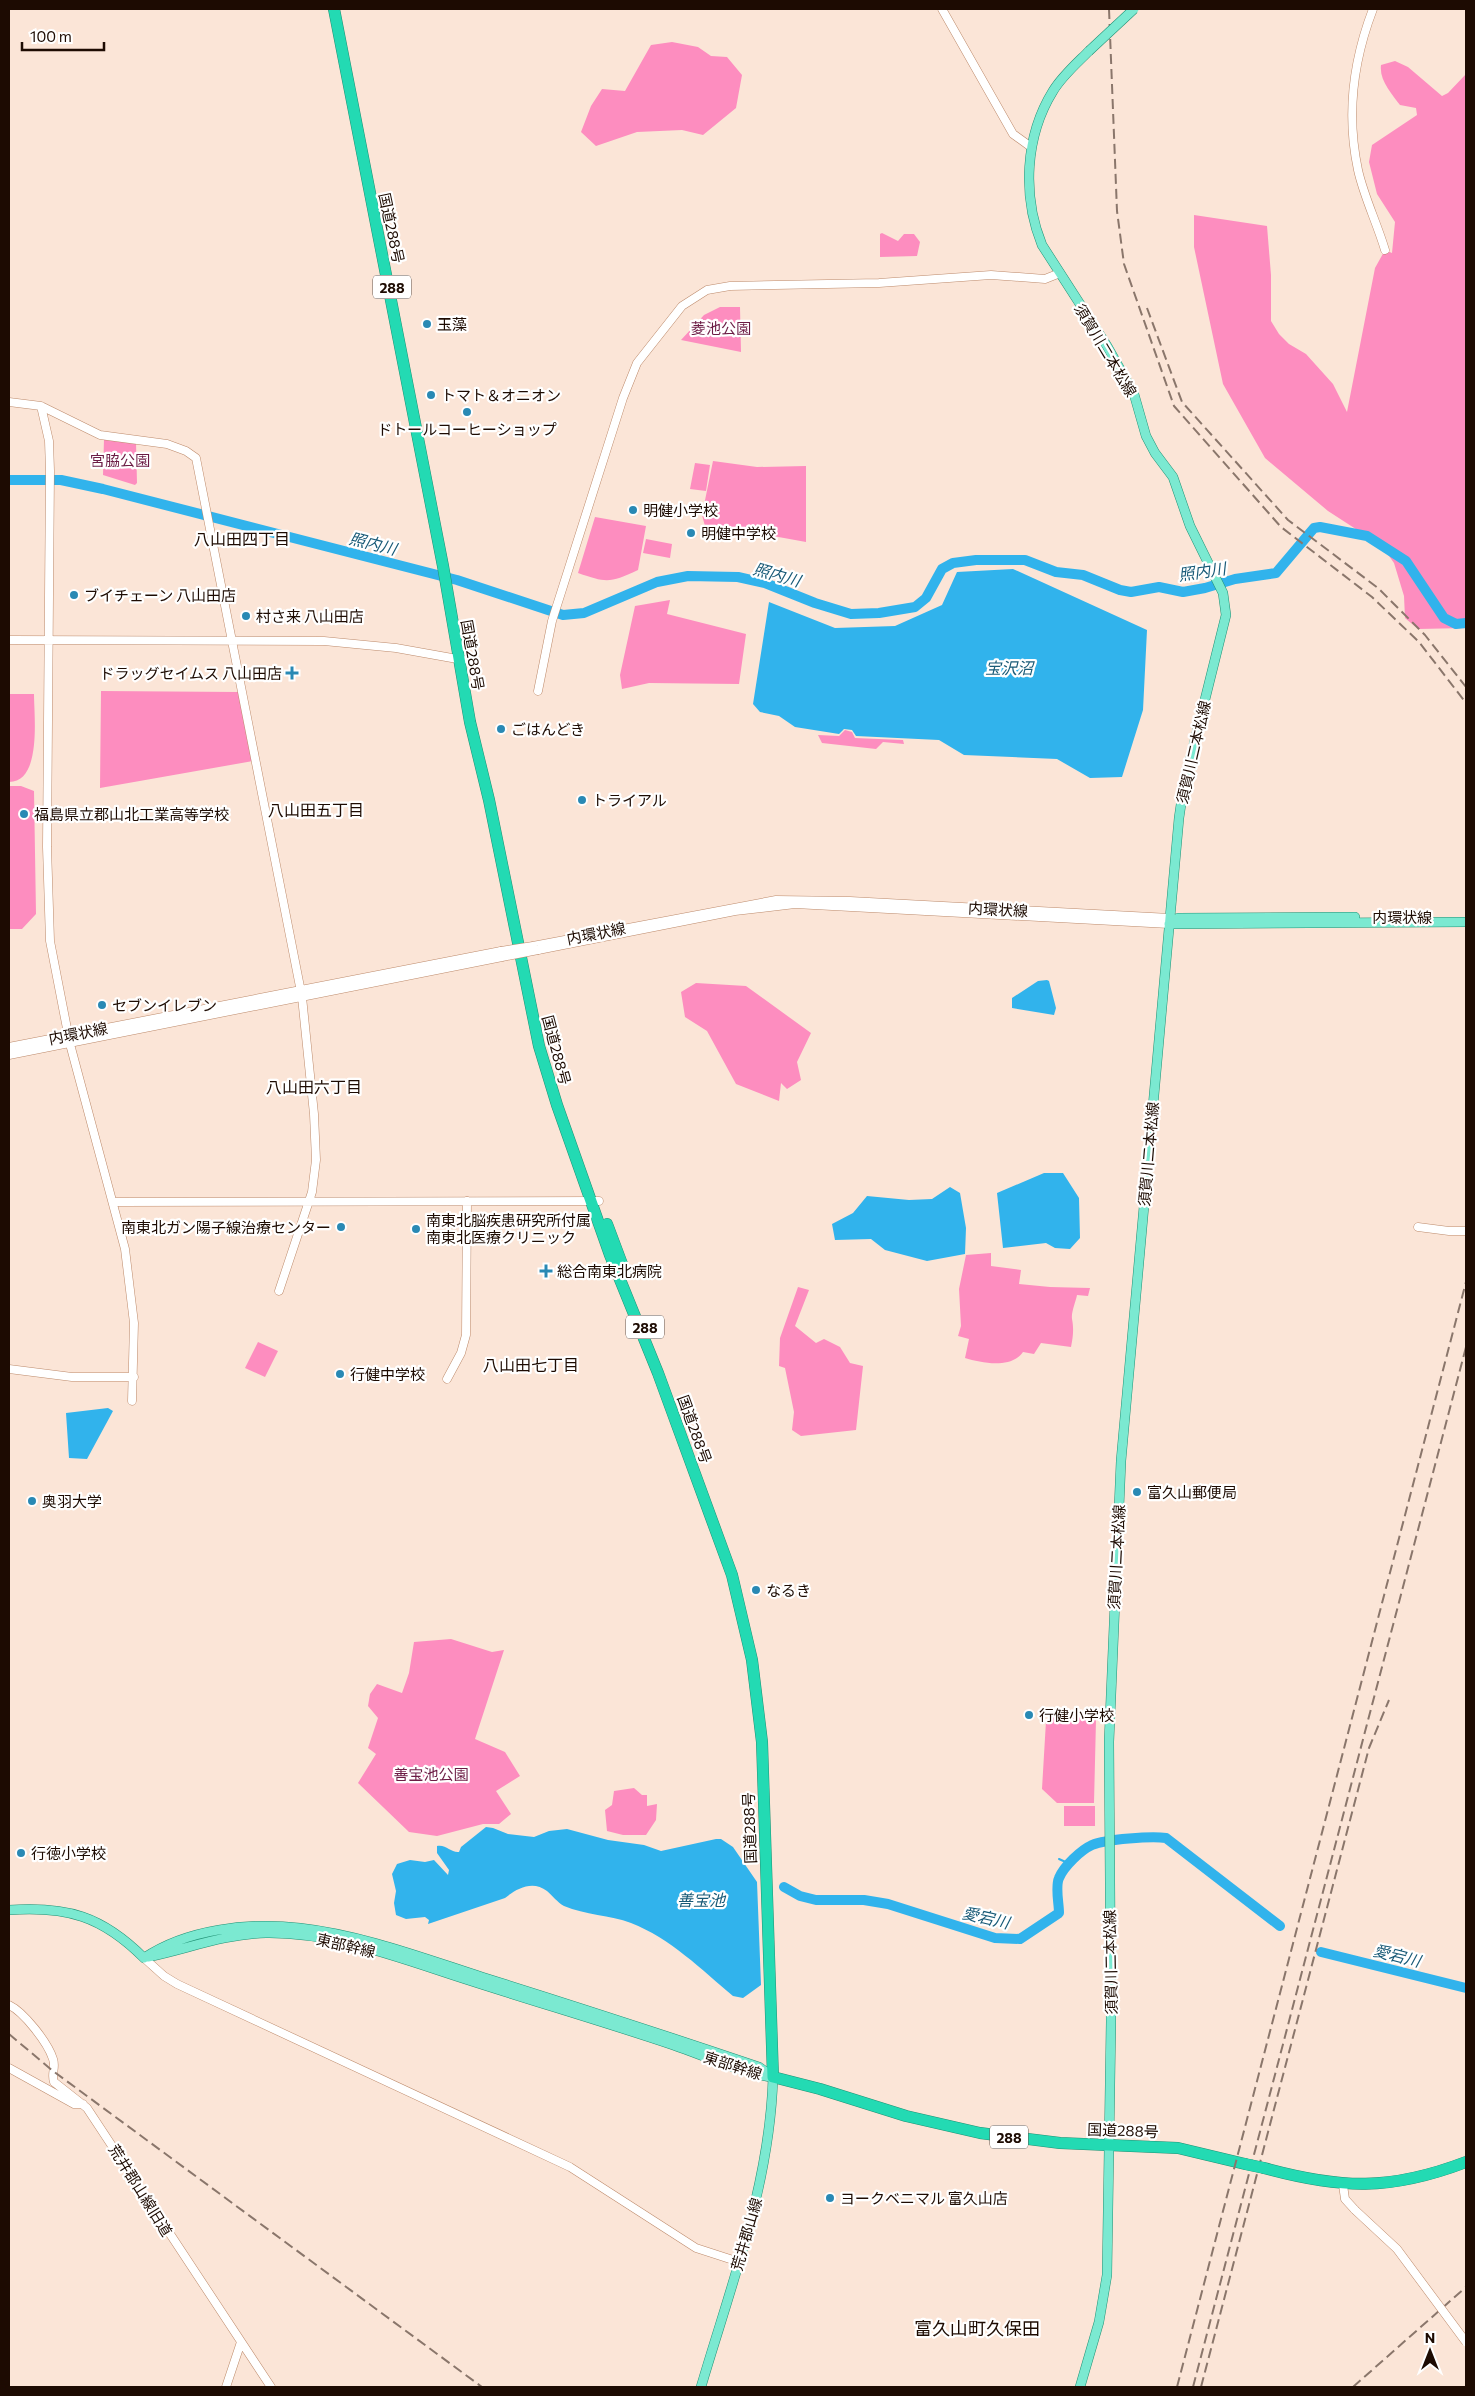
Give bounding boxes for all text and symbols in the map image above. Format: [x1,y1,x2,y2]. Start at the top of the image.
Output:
scale bar [22,20,105,52]
text: 100 m [30,27,72,45]
street label: 国道288号 [376,191,408,265]
road number: 288 [373,276,411,298]
street label: 須賀川二本松線 [1071,300,1141,400]
place label: 玉藻 [437,315,467,333]
marker: 玉藻 [421,318,433,330]
park label: 菱池公園 [691,319,751,337]
place label: トマト＆オニオン [441,386,561,404]
marker: トマト＆オニオン [425,389,437,401]
marker: ドトールコーヒーショップ [461,406,473,418]
place label: ドトールコーヒーショップ [377,420,557,438]
park label: 宮脇公園 [90,451,150,469]
place label: 明健小学校 [643,501,718,519]
marker: 明健小学校 [627,504,639,516]
place label: 明健中学校 [701,524,776,542]
marker: 明健中学校 [685,527,697,539]
water label: 照内川 [347,528,401,559]
district label: 八山田四丁目 [194,529,290,548]
water label: 照内川 [751,558,805,590]
water label: 照内川 [1177,558,1229,584]
place label: ブイチェーン 八山田店 [84,586,236,604]
marker: ブイチェーン 八山田店 [68,589,80,601]
place label: 村さ来 八山田店 [256,607,364,625]
marker: 村さ来 八山田店 [240,610,252,622]
street label: 国道288号 [458,618,488,692]
water label: 宝沢沼 [985,658,1035,677]
place label: ドラッグセイムス 八山田店 [99,664,282,682]
marker: ドラッグセイムス 八山田店 [286,667,298,679]
street label: 須賀川二本松線 [1172,699,1214,805]
place label: ごはんどき [511,720,585,738]
marker: ごはんどき [495,723,507,735]
place label: トライアル [592,791,667,809]
marker: トライアル [576,794,588,806]
district label: 八山田五丁目 [268,800,364,819]
place label: 福島県立郡山北工業高等学校 [34,805,229,823]
marker: 福島県立郡山北工業高等学校 [18,808,30,820]
street label: 内環状線 [968,898,1028,920]
street label: 内環状線 [1372,908,1432,926]
street label: 内環状線 [565,918,627,948]
place label: セブンイレブン [112,996,217,1014]
marker: セブンイレブン [96,999,108,1011]
street label: 国道288号 [539,1013,575,1087]
street label: 内環状線 [47,1018,109,1048]
district label: 八山田六丁目 [266,1077,362,1096]
street label: 須賀川二本松線 [1134,1101,1162,1207]
place label: 南東北脳疾患研究所付属 南東北医療クリニック [426,1211,591,1246]
place label: 南東北ガン陽子線治療センター [121,1218,331,1236]
marker: 南東北ガン陽子線治療センター [335,1221,347,1233]
marker: 南東北脳疾患研究所付属 南東北医療クリニック [410,1223,422,1235]
place label: 総合南東北病院 [557,1262,662,1280]
marker: 総合南東北病院 [539,1264,553,1278]
road number: 288 [626,1315,664,1338]
district label: 八山田七丁目 [483,1355,579,1374]
place label: 行健中学校 [350,1365,425,1383]
marker: 行健中学校 [334,1368,346,1380]
street label: 国道288号 [674,1392,716,1466]
place label: 富久山郵便局 [1147,1483,1237,1501]
marker: 富久山郵便局 [1131,1486,1143,1498]
place label: 奥羽大学 [42,1492,102,1510]
marker: 奥羽大学 [26,1495,38,1507]
street label: 須賀川二本松線 [1104,1504,1128,1610]
place label: なるき [766,1581,811,1599]
marker: なるき [750,1584,762,1596]
place label: 行健小学校 [1039,1706,1114,1724]
marker: 行健小学校 [1023,1709,1035,1721]
park label: 善宝池公園 [393,1765,469,1783]
street label: 国道288号 [739,1792,759,1864]
place label: 行徳小学校 [31,1844,106,1862]
marker: 行徳小学校 [15,1847,27,1859]
water label: 善宝池 [677,1890,727,1909]
water label: 愛宕川 [960,1902,1013,1932]
street label: 須賀川二本松線 [1100,1909,1120,2015]
street label: 東部幹線 [315,1929,377,1961]
water label: 愛宕川 [1371,1940,1425,1971]
street label: 東部幹線 [702,2047,764,2083]
street label: 国道288号 [1087,2120,1159,2140]
road number: 288 [990,2126,1028,2148]
street label: 荒井郡山線旧道 [106,2141,176,2239]
place label: ヨークベニマル 富久山店 [840,2189,1008,2207]
marker: ヨークベニマル 富久山店 [824,2192,836,2204]
street label: 荒井郡山線 [727,2195,765,2273]
district label: 富久山町久保田 [914,2317,1040,2339]
north arrow [1405,2326,1455,2376]
text: N [1425,2329,1435,2346]

